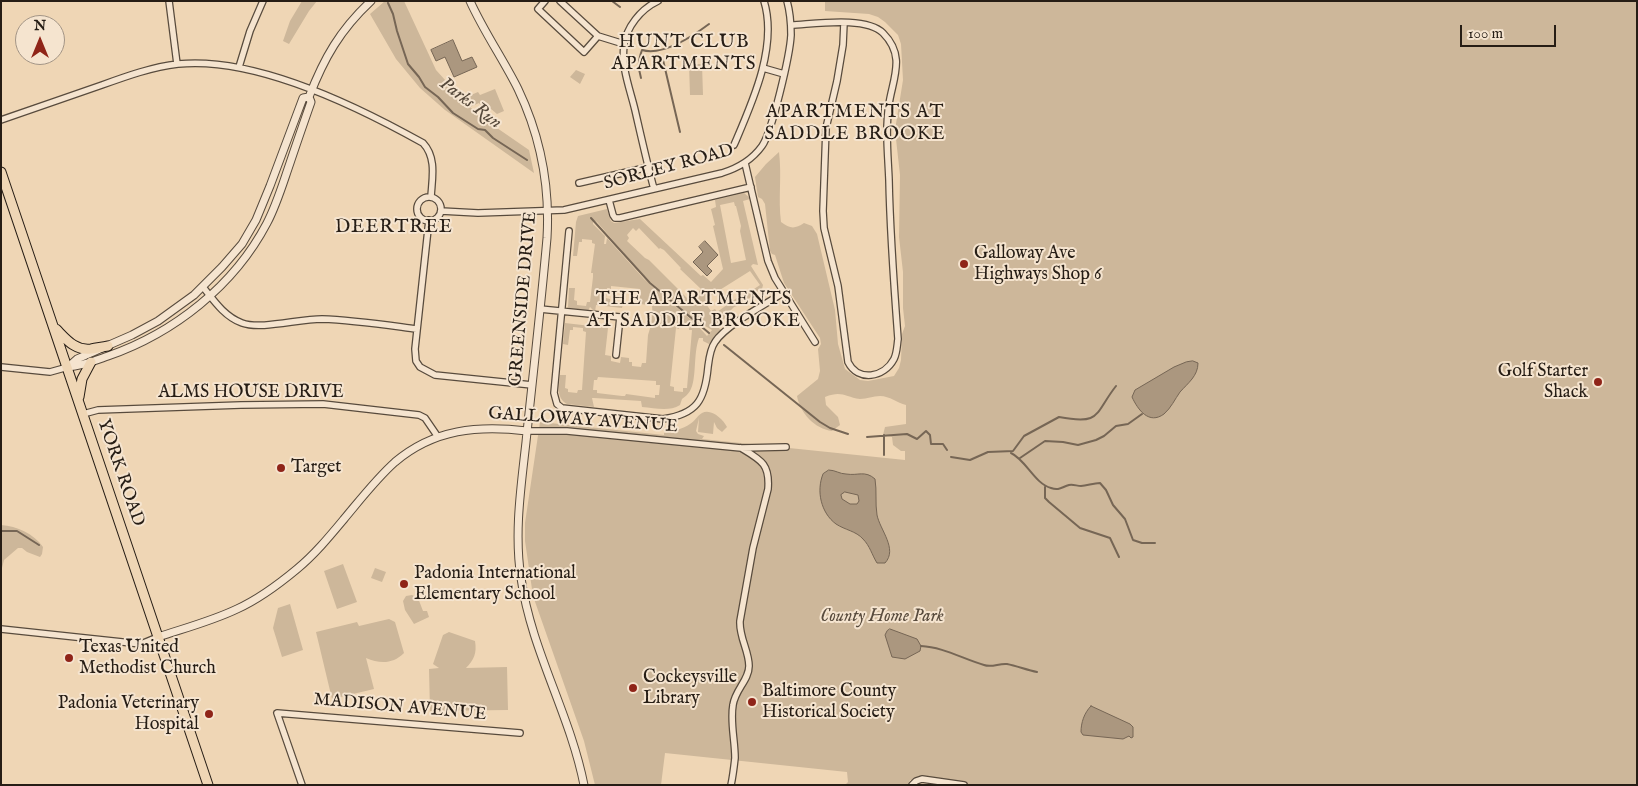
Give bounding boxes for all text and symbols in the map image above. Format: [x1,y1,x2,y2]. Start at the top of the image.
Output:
north arrow [15,15,65,65]
scale bar [1463,15,1559,47]
text: N [34,17,46,35]
text: 100 m [1468,24,1503,43]
district label: HUNT CLUB APARTMENTS [610,32,758,76]
water label: Parks Run [434,73,506,135]
district label: APARTMENTS AT SADDLE BROOKE [763,102,947,146]
street label: SORLEY ROAD [602,140,736,196]
street label: GREENSIDE DRIVE [506,211,542,387]
district label: DEERTREE [334,217,454,239]
place label: Galloway Ave Highways Shop 6 [974,243,1102,286]
marker: Galloway Ave Highways Shop 6 [958,258,970,270]
district label: THE APARTMENTS AT SADDLE BROOKE [585,289,803,333]
place label: Golf Starter Shack [1498,361,1588,404]
marker: Golf Starter Shack [1592,376,1604,388]
street label: ALMS HOUSE DRIVE [158,382,344,404]
street label: GALLOWAY AVENUE [487,404,679,438]
street label: YORK ROAD [92,417,148,529]
place label: Target [291,457,341,479]
marker: Target [275,462,287,474]
place label: Padonia International Elementary School [414,563,576,606]
marker: Padonia International Elementary School [398,578,410,590]
park label: County Home Park [820,606,944,628]
place label: Texas United Methodist Church [79,637,216,680]
marker: Texas United Methodist Church [63,652,75,664]
place label: Cockeysville Library [643,667,737,710]
place label: Baltimore County Historical Society [762,681,896,724]
marker: Cockeysville Library [627,682,639,694]
street label: MADISON AVENUE [313,690,487,726]
place label: Padonia Veterinary Hospital [58,693,199,736]
marker: Baltimore County Historical Society [746,696,758,708]
marker: Padonia Veterinary Hospital [203,708,215,720]

